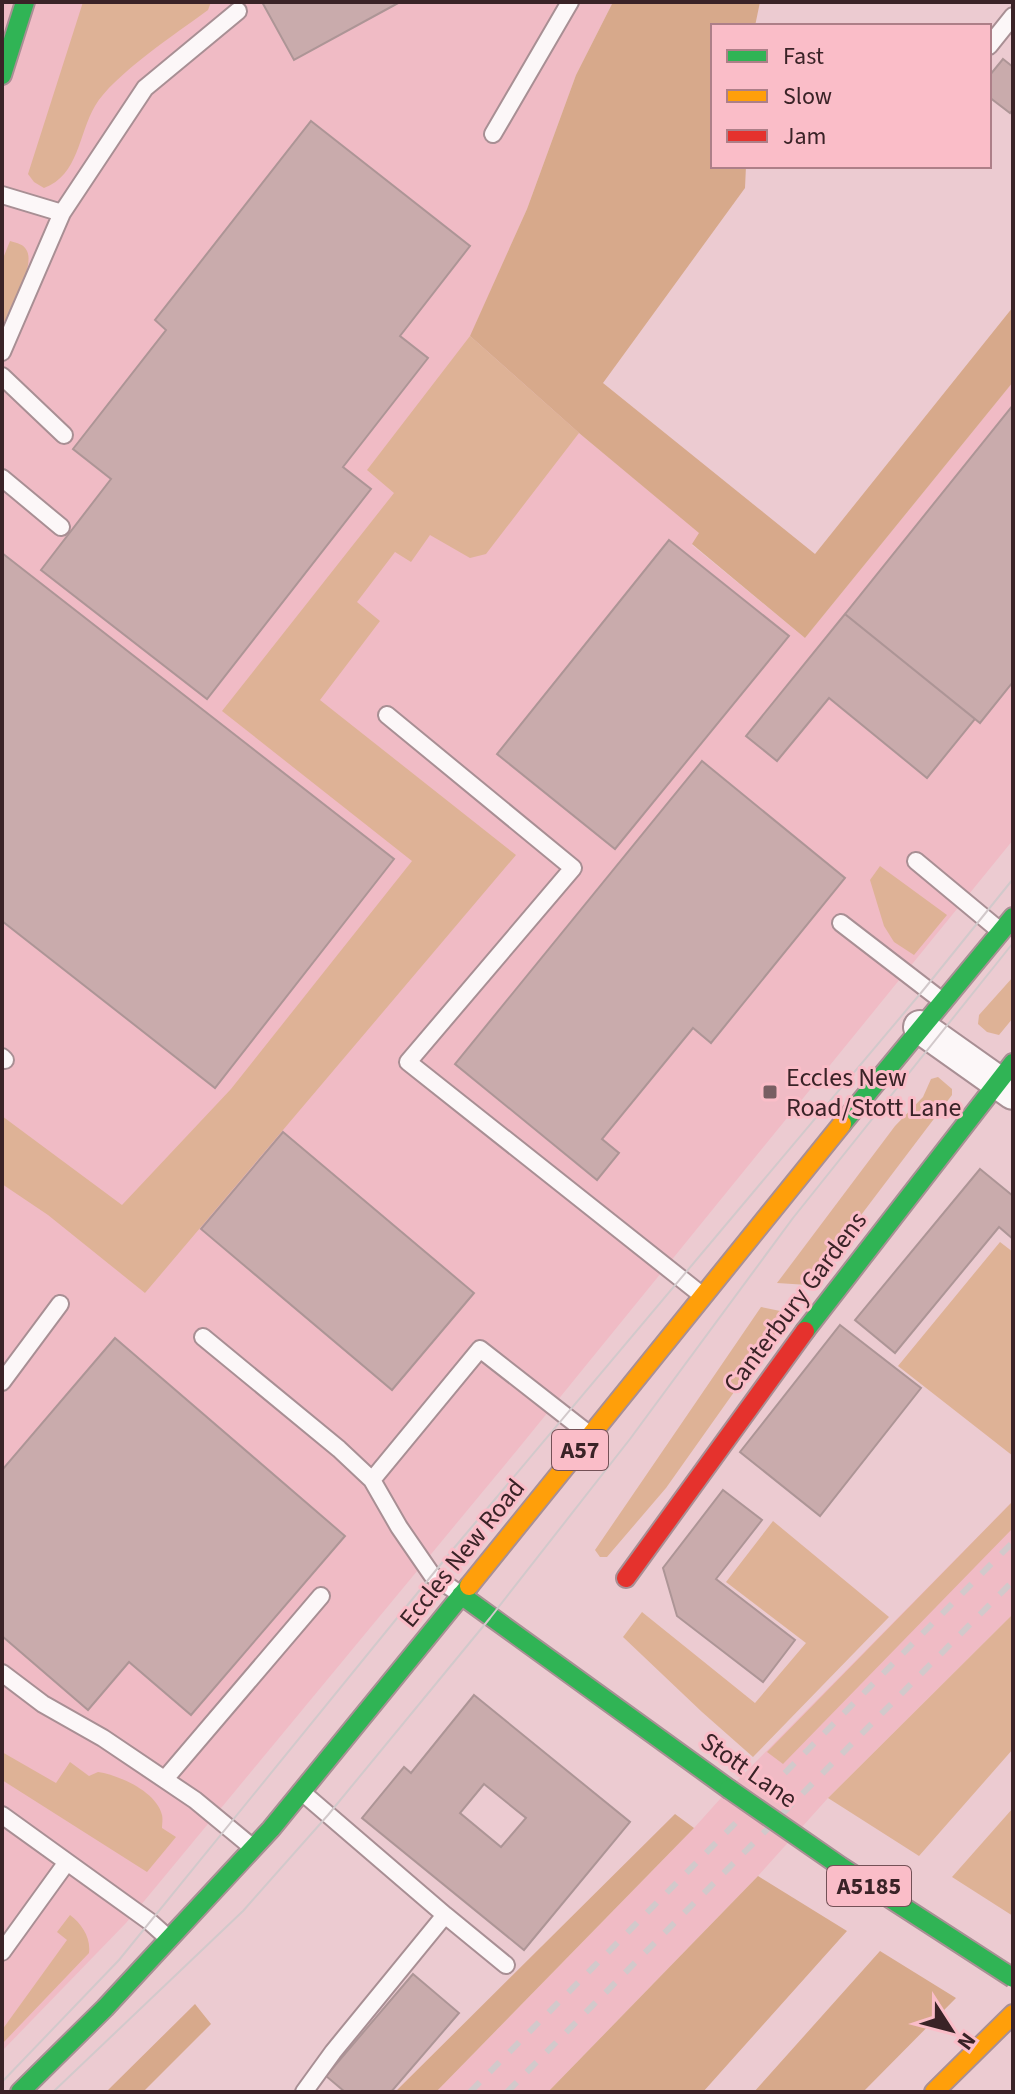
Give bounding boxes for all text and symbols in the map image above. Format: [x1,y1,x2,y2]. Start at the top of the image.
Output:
legend [711,24,991,168]
text: Fast [783,39,824,74]
text: Slow [783,79,832,114]
text: Jam [783,119,827,154]
place label: Eccles New Road/Stott Lane [786,1059,961,1126]
marker: Eccles New Road/Stott Lane [761,1083,779,1101]
street label: Canterbury Gardens [715,1204,876,1400]
road number: A57 [552,1430,608,1470]
street label: Eccles New Road [390,1471,534,1635]
street label: Stott Lane [693,1723,805,1817]
road number: A5185 [827,1866,911,1906]
north arrow [911,1990,991,2070]
text: N [949,2026,984,2056]

